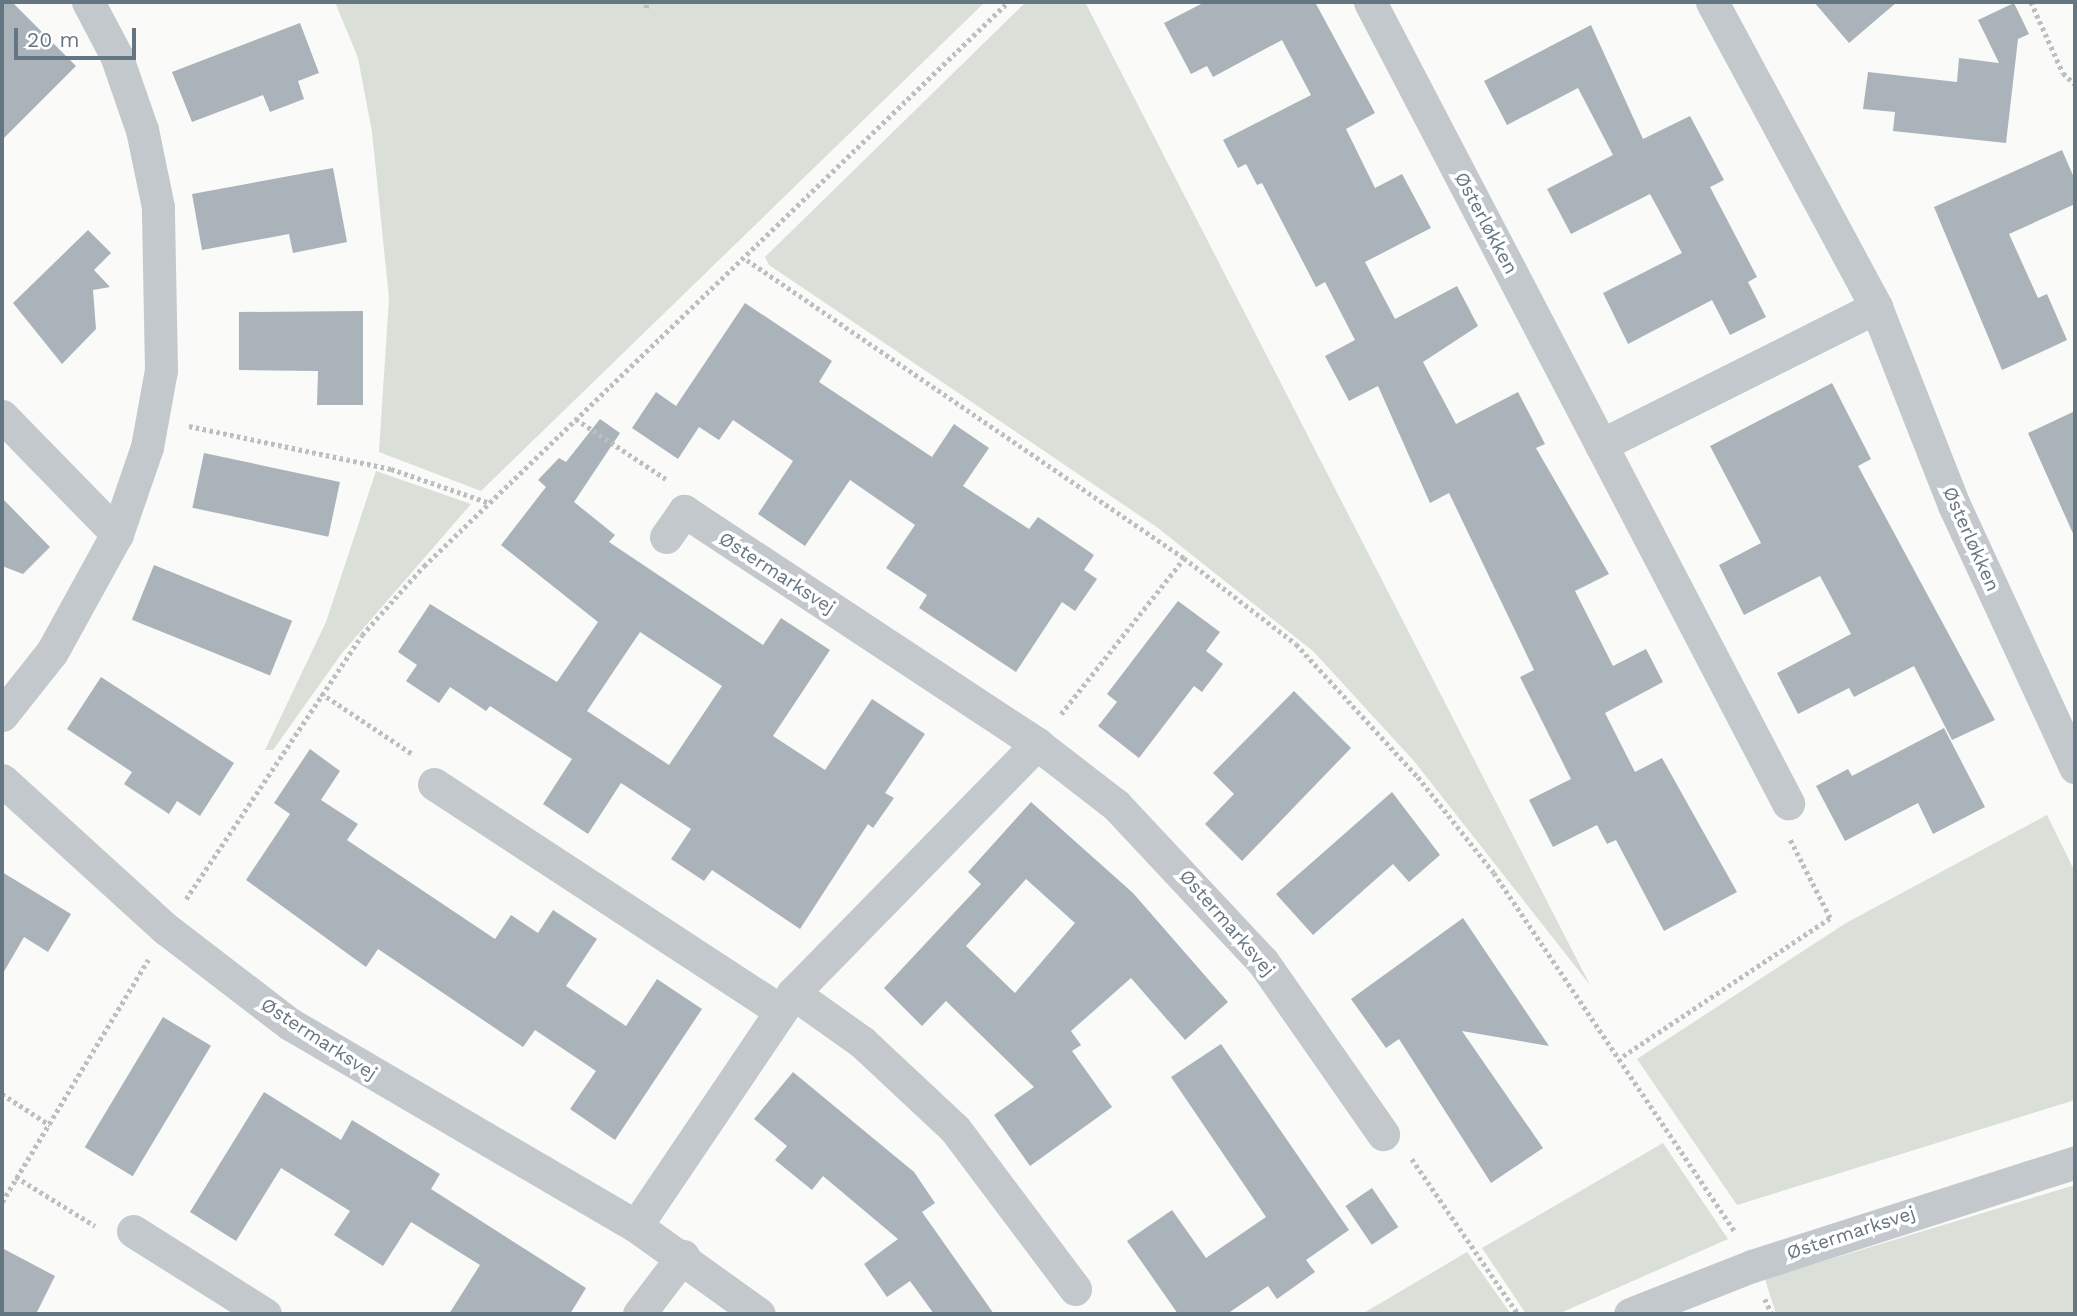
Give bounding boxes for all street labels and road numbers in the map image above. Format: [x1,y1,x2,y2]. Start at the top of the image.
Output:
street label: Østerløkken [1450,168,1522,278]
street label: Østerløkken [1938,483,2004,595]
street label: Østermarksvej [715,527,839,619]
street label: Østermarksvej [1175,865,1279,981]
street label: Østermarksvej [257,993,381,1085]
street label: Østermarksvej [1784,1201,1918,1265]

